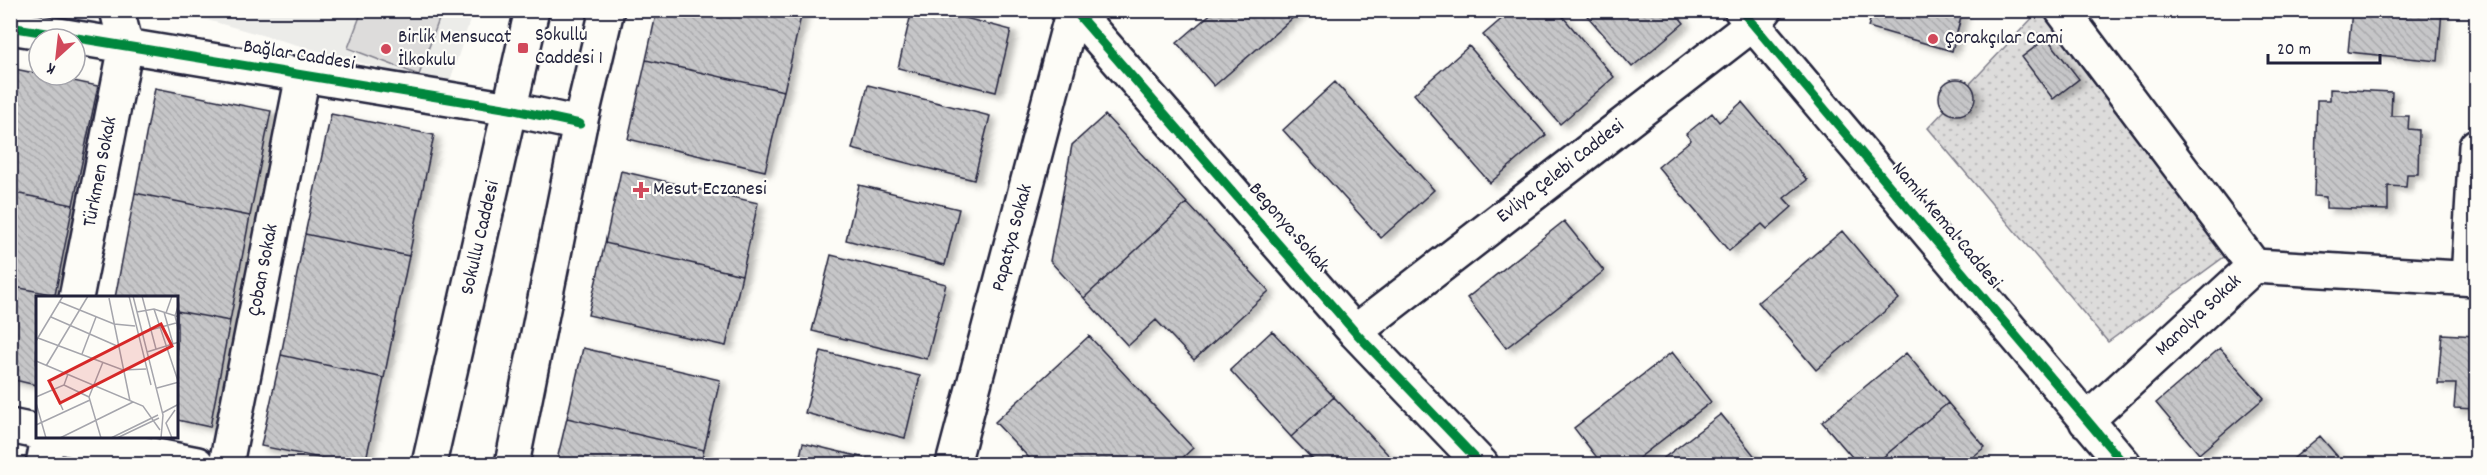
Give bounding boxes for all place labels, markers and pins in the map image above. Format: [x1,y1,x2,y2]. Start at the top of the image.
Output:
place label: Sokullu Caddesi 1 [535,22,603,73]
place label: Birlik Mensucat İlkokulu [398,24,511,75]
place label: Çorakçılar Cami [1945,25,2063,53]
marker: Çorakçılar Cami [1926,32,1940,46]
marker: Sokullu Caddesi 1 [516,41,530,55]
marker: Birlik Mensucat İlkokulu [379,42,393,56]
place label: Mesut Eczanesi [653,176,767,204]
marker: Mesut Eczanesi [634,183,648,197]

